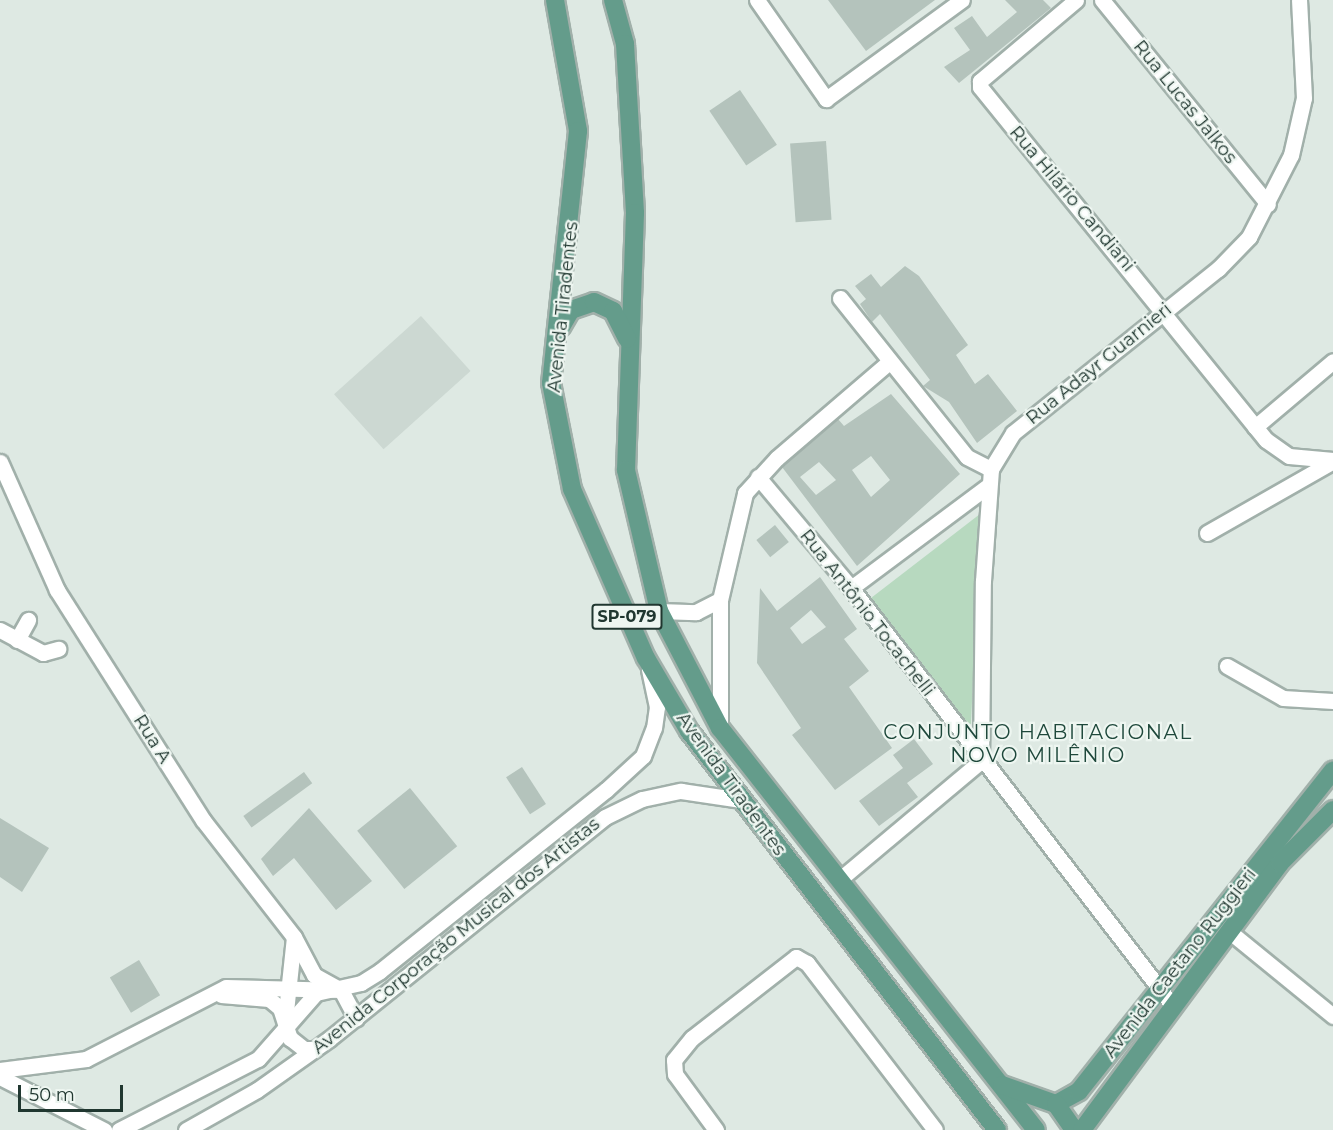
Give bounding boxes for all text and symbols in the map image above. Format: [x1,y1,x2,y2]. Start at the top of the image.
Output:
street label: Rua Lucas Jalkos [1129,36,1241,168]
street label: Rua Hilário Candiani [1005,122,1139,276]
street label: Avenida Tiradentes [543,221,583,393]
street label: Rua Adayr Guarnieri [1022,299,1176,429]
street label: Rua Antônio Tocachelli [795,525,939,701]
road number: SP-079 [591,604,663,630]
street label: Avenida Tiradentes [672,708,790,860]
street label: Rua A [129,711,175,767]
district label: CONJUNTO HABITACIONAL NOVO MILÊNIO [883,721,1193,768]
street label: Avenida Corporação Musical dos Artistas [308,813,604,1059]
street label: Avenida Caetano Ruggieri [1099,864,1261,1062]
scale bar [21,1073,126,1111]
text: 50 m [29,1084,75,1106]

